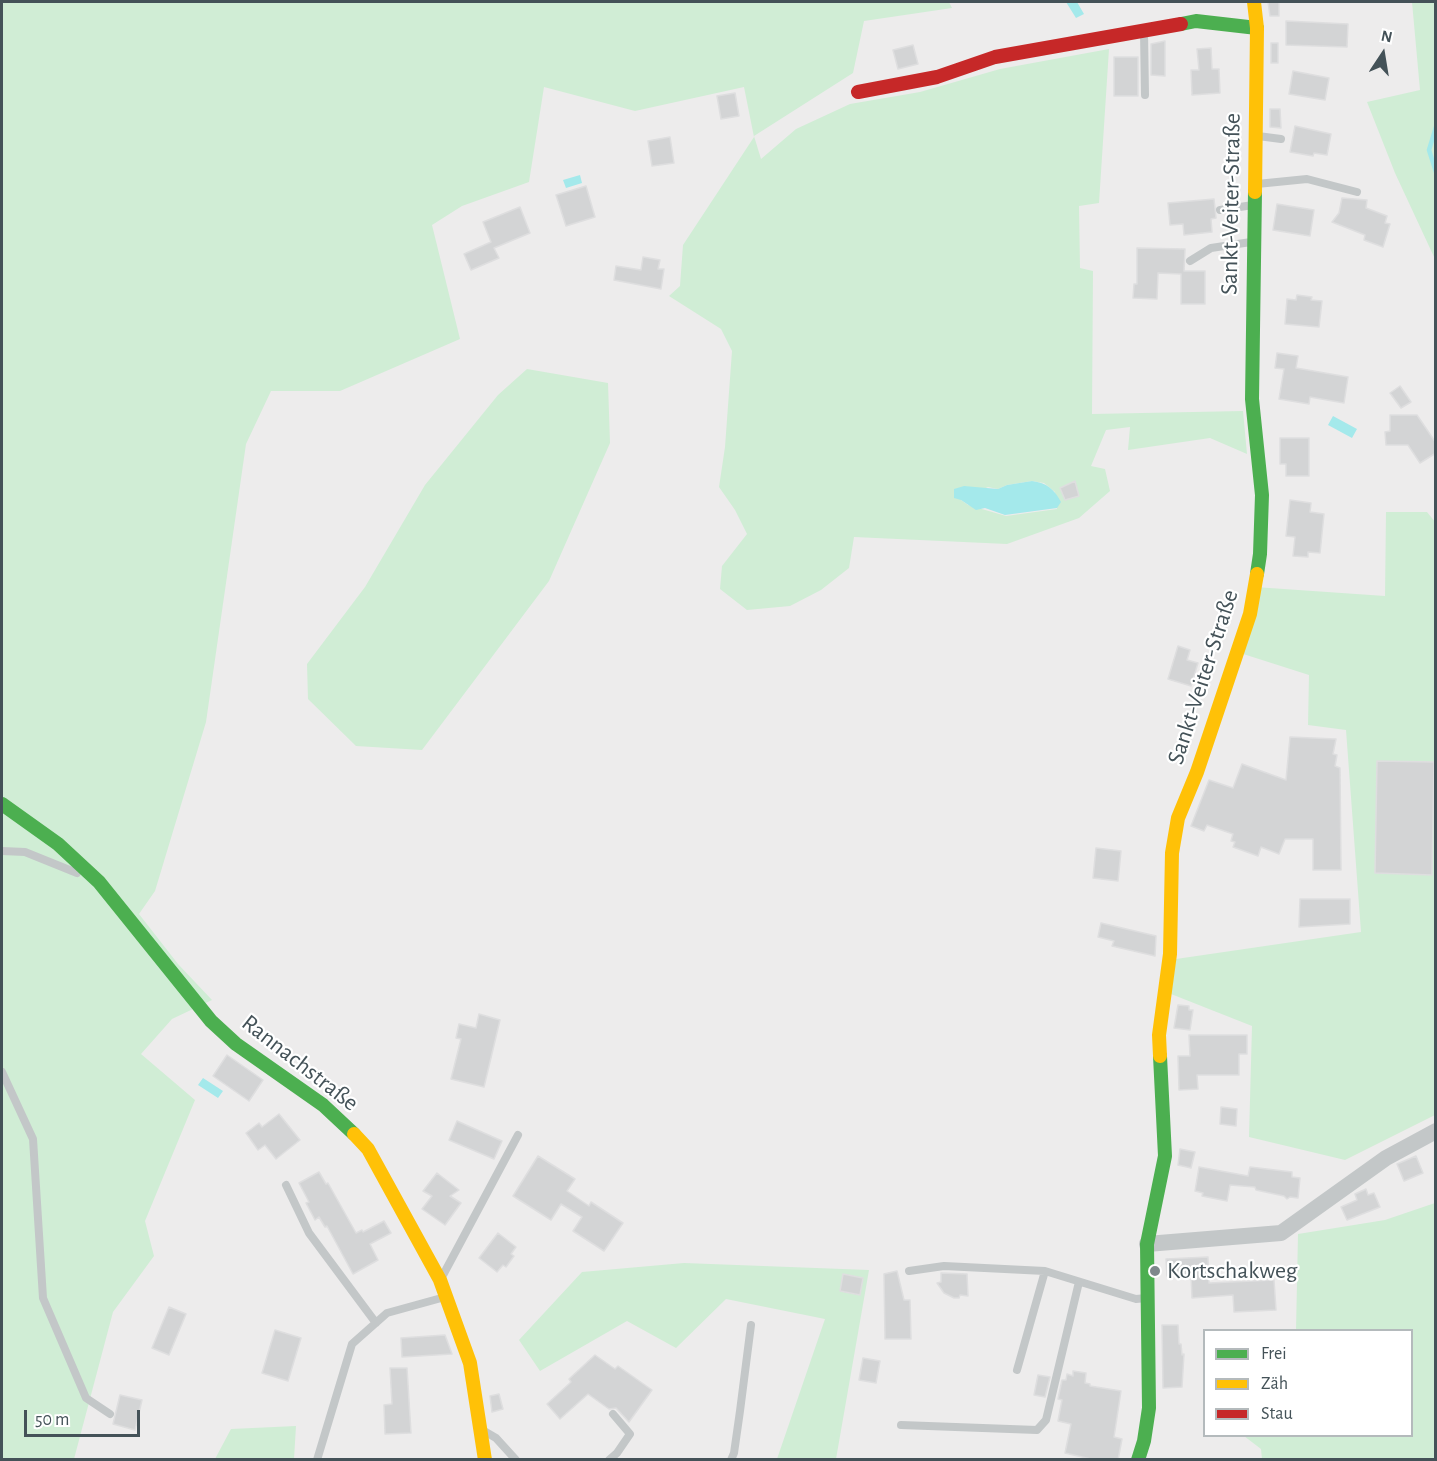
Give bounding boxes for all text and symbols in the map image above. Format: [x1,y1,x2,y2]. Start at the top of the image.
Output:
north arrow [1353,24,1413,84]
text: N [1380,27,1394,45]
street label: Sankt-Veiter-Straße [1215,113,1247,295]
street label: Sankt-Veiter-Straße [1161,586,1245,768]
street label: Rannachstraße [236,1008,364,1118]
place label: Kortschakweg [1167,1257,1298,1285]
marker: Kortschakweg [1148,1264,1162,1278]
legend [1203,1329,1413,1437]
text: Frei [1261,1345,1287,1363]
text: Zäh [1261,1375,1288,1393]
scale bar [27,1398,142,1436]
text: Stau [1261,1405,1293,1423]
text: 50 m [35,1411,69,1429]

